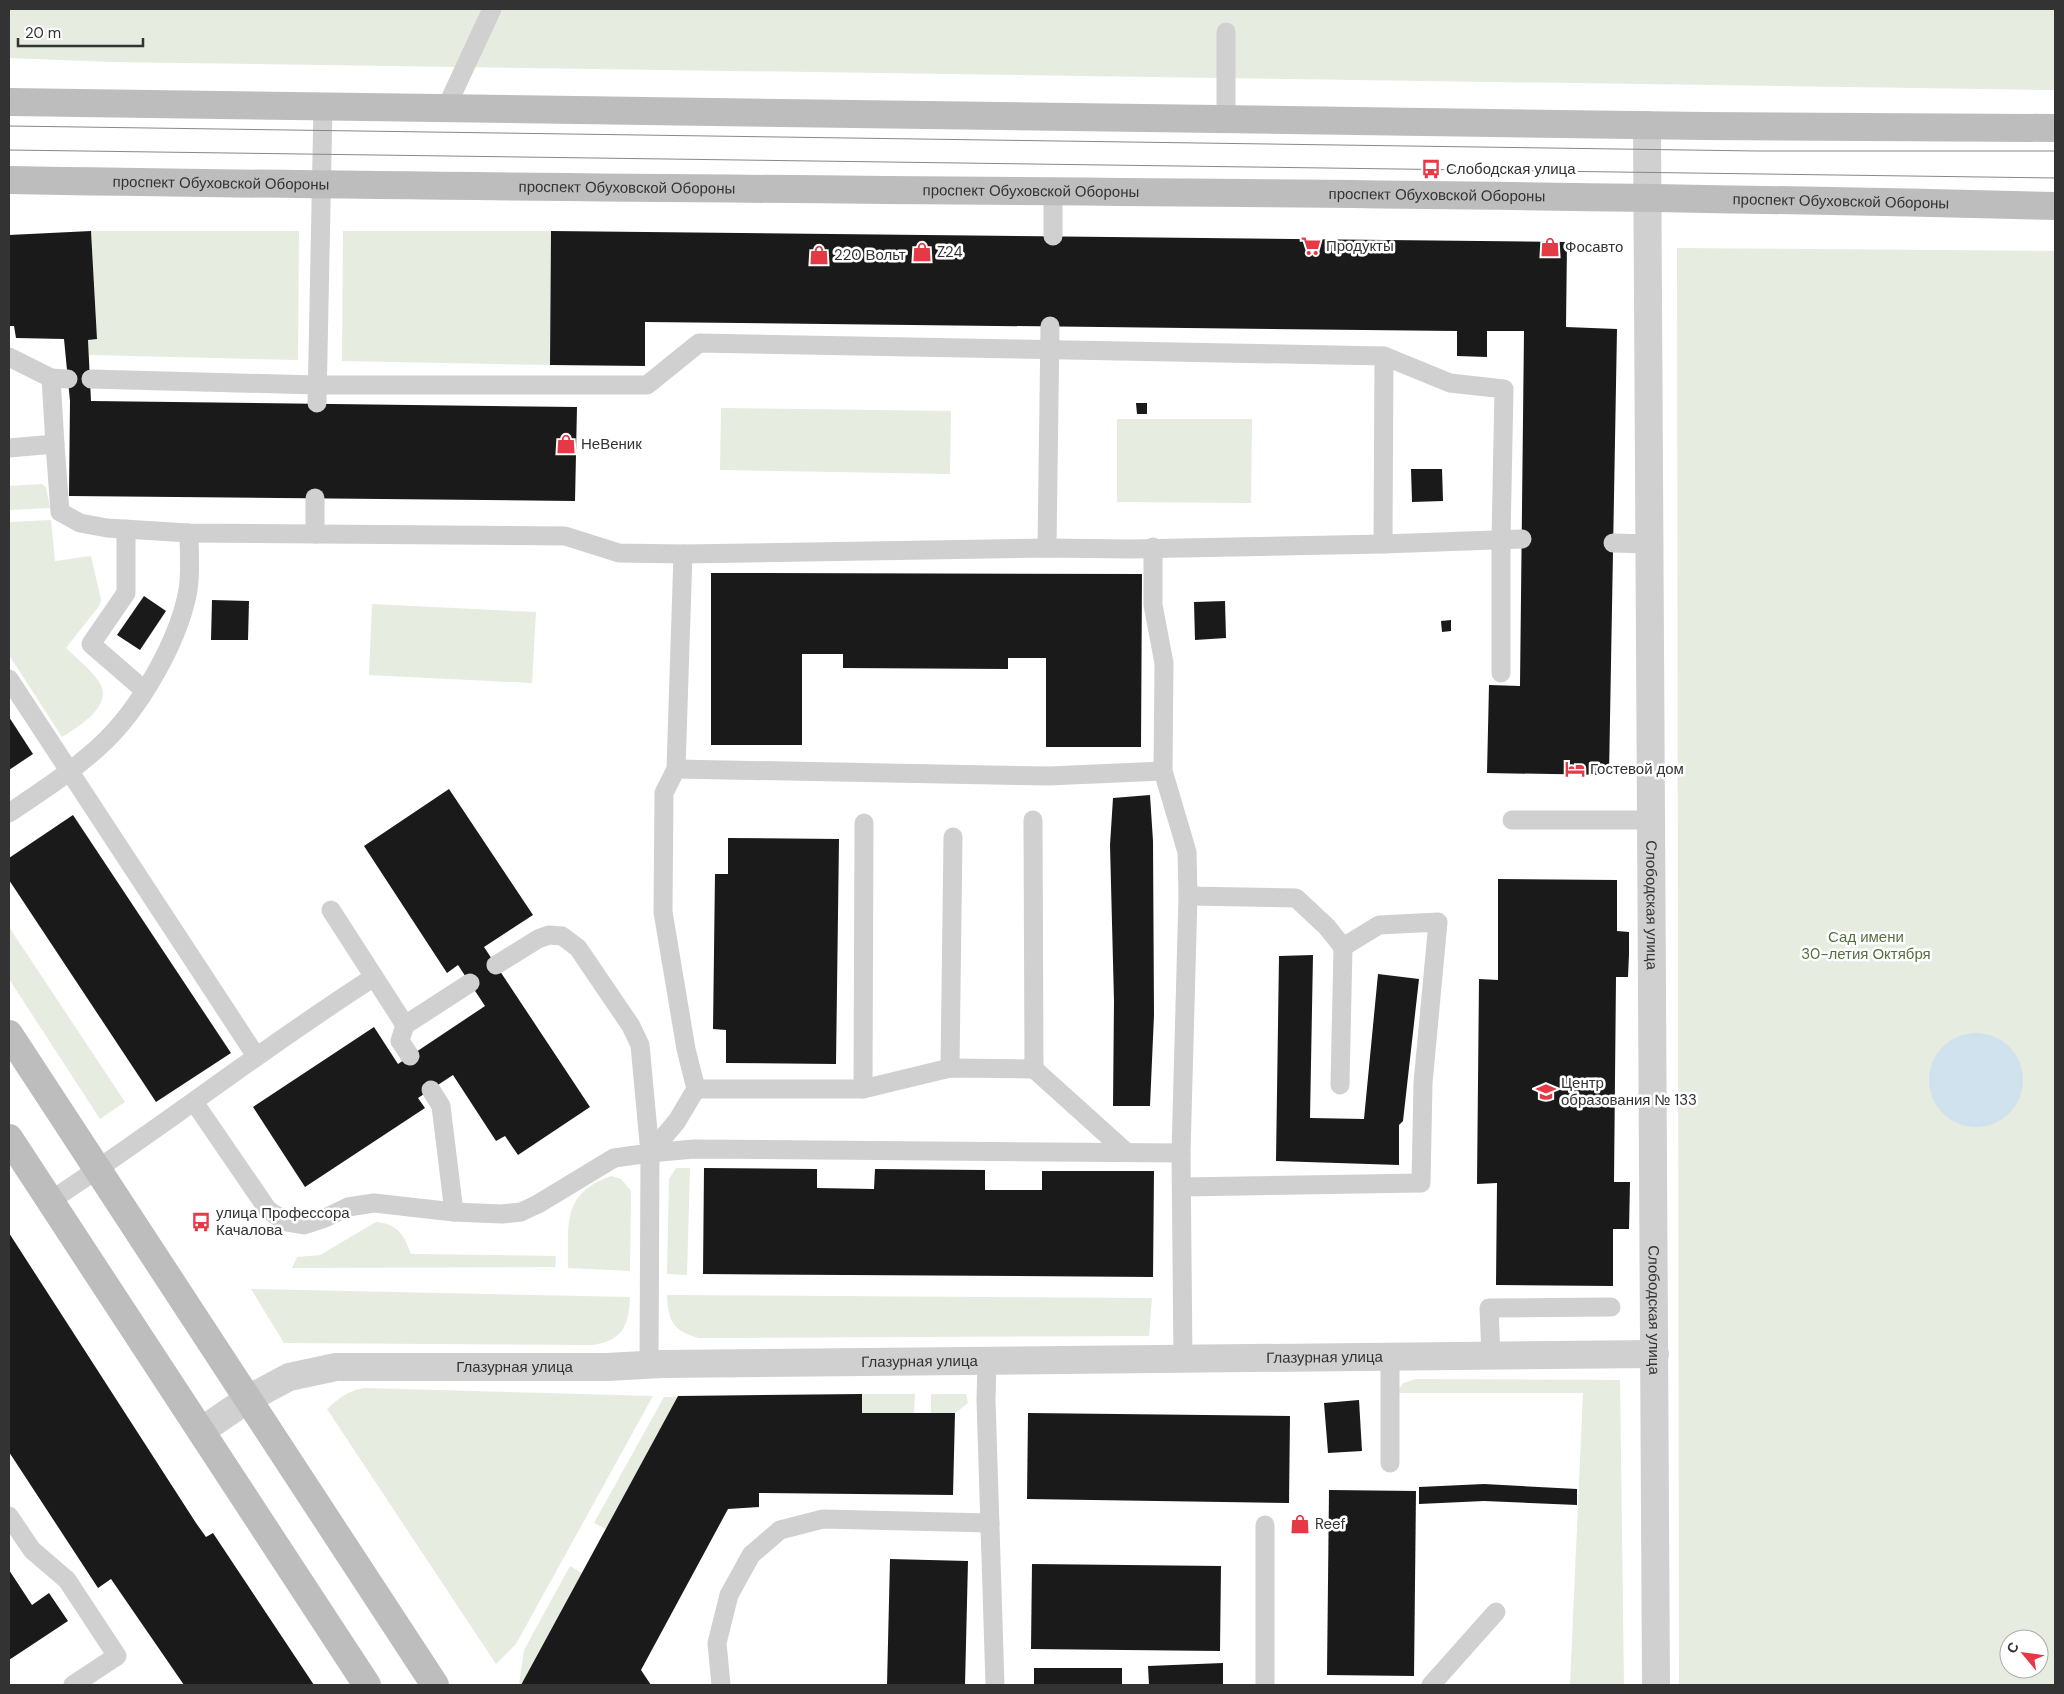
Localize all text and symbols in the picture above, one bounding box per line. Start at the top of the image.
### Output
scale bar [18,15,142,47]
text: 20 m [25,23,61,43]
bus stop icon: Слободская улица [1420,158,1442,180]
place label: Слободская улица [1446,159,1576,179]
street label: проспект Обуховской Обороны [112,172,329,195]
street label: проспект Обуховской Обороны [519,177,735,199]
street label: проспект Обуховской Обороны [923,180,1139,202]
street label: проспект Обуховской Обороны [1328,184,1545,206]
street label: проспект Обуховской Обороны [1732,189,1949,214]
supermarket icon: Продукты [1300,235,1322,257]
place label: Продукты [1326,236,1394,256]
shop icon: Фосавто [1539,236,1561,258]
place label: Фосавто [1565,237,1623,257]
shop icon: Z24 [911,241,933,263]
place label: Z24 [937,242,963,262]
shop icon: 220 Вольт [808,244,830,266]
place label: 220 Вольт [834,245,906,265]
shop icon: НеВеник [555,433,577,455]
place label: НеВеник [581,434,642,454]
hotel icon: Гостевой дом [1564,758,1586,780]
place label: Гостевой дом [1590,759,1684,779]
street label: Слободская улица [1641,840,1662,971]
park label: Сад имени 30-летия Октября [1801,927,1931,964]
place label: Центр образования № 133 [1561,1073,1697,1110]
school or university icon: Центр образования № 133 [1535,1081,1557,1103]
place label: улица Профессора Качалова [216,1203,350,1240]
bus stop icon: улица Профессора Качалова [190,1211,212,1233]
street label: Слободская улица [1643,1245,1664,1376]
street label: Глазурная улица [1266,1347,1384,1368]
street label: Глазурная улица [861,1351,979,1372]
street label: Глазурная улица [456,1357,574,1377]
shop icon: Reef [1289,1513,1311,1535]
place label: Reef [1315,1514,1346,1534]
north arrow [1999,1629,2049,1679]
text: С [2002,1639,2023,1656]

